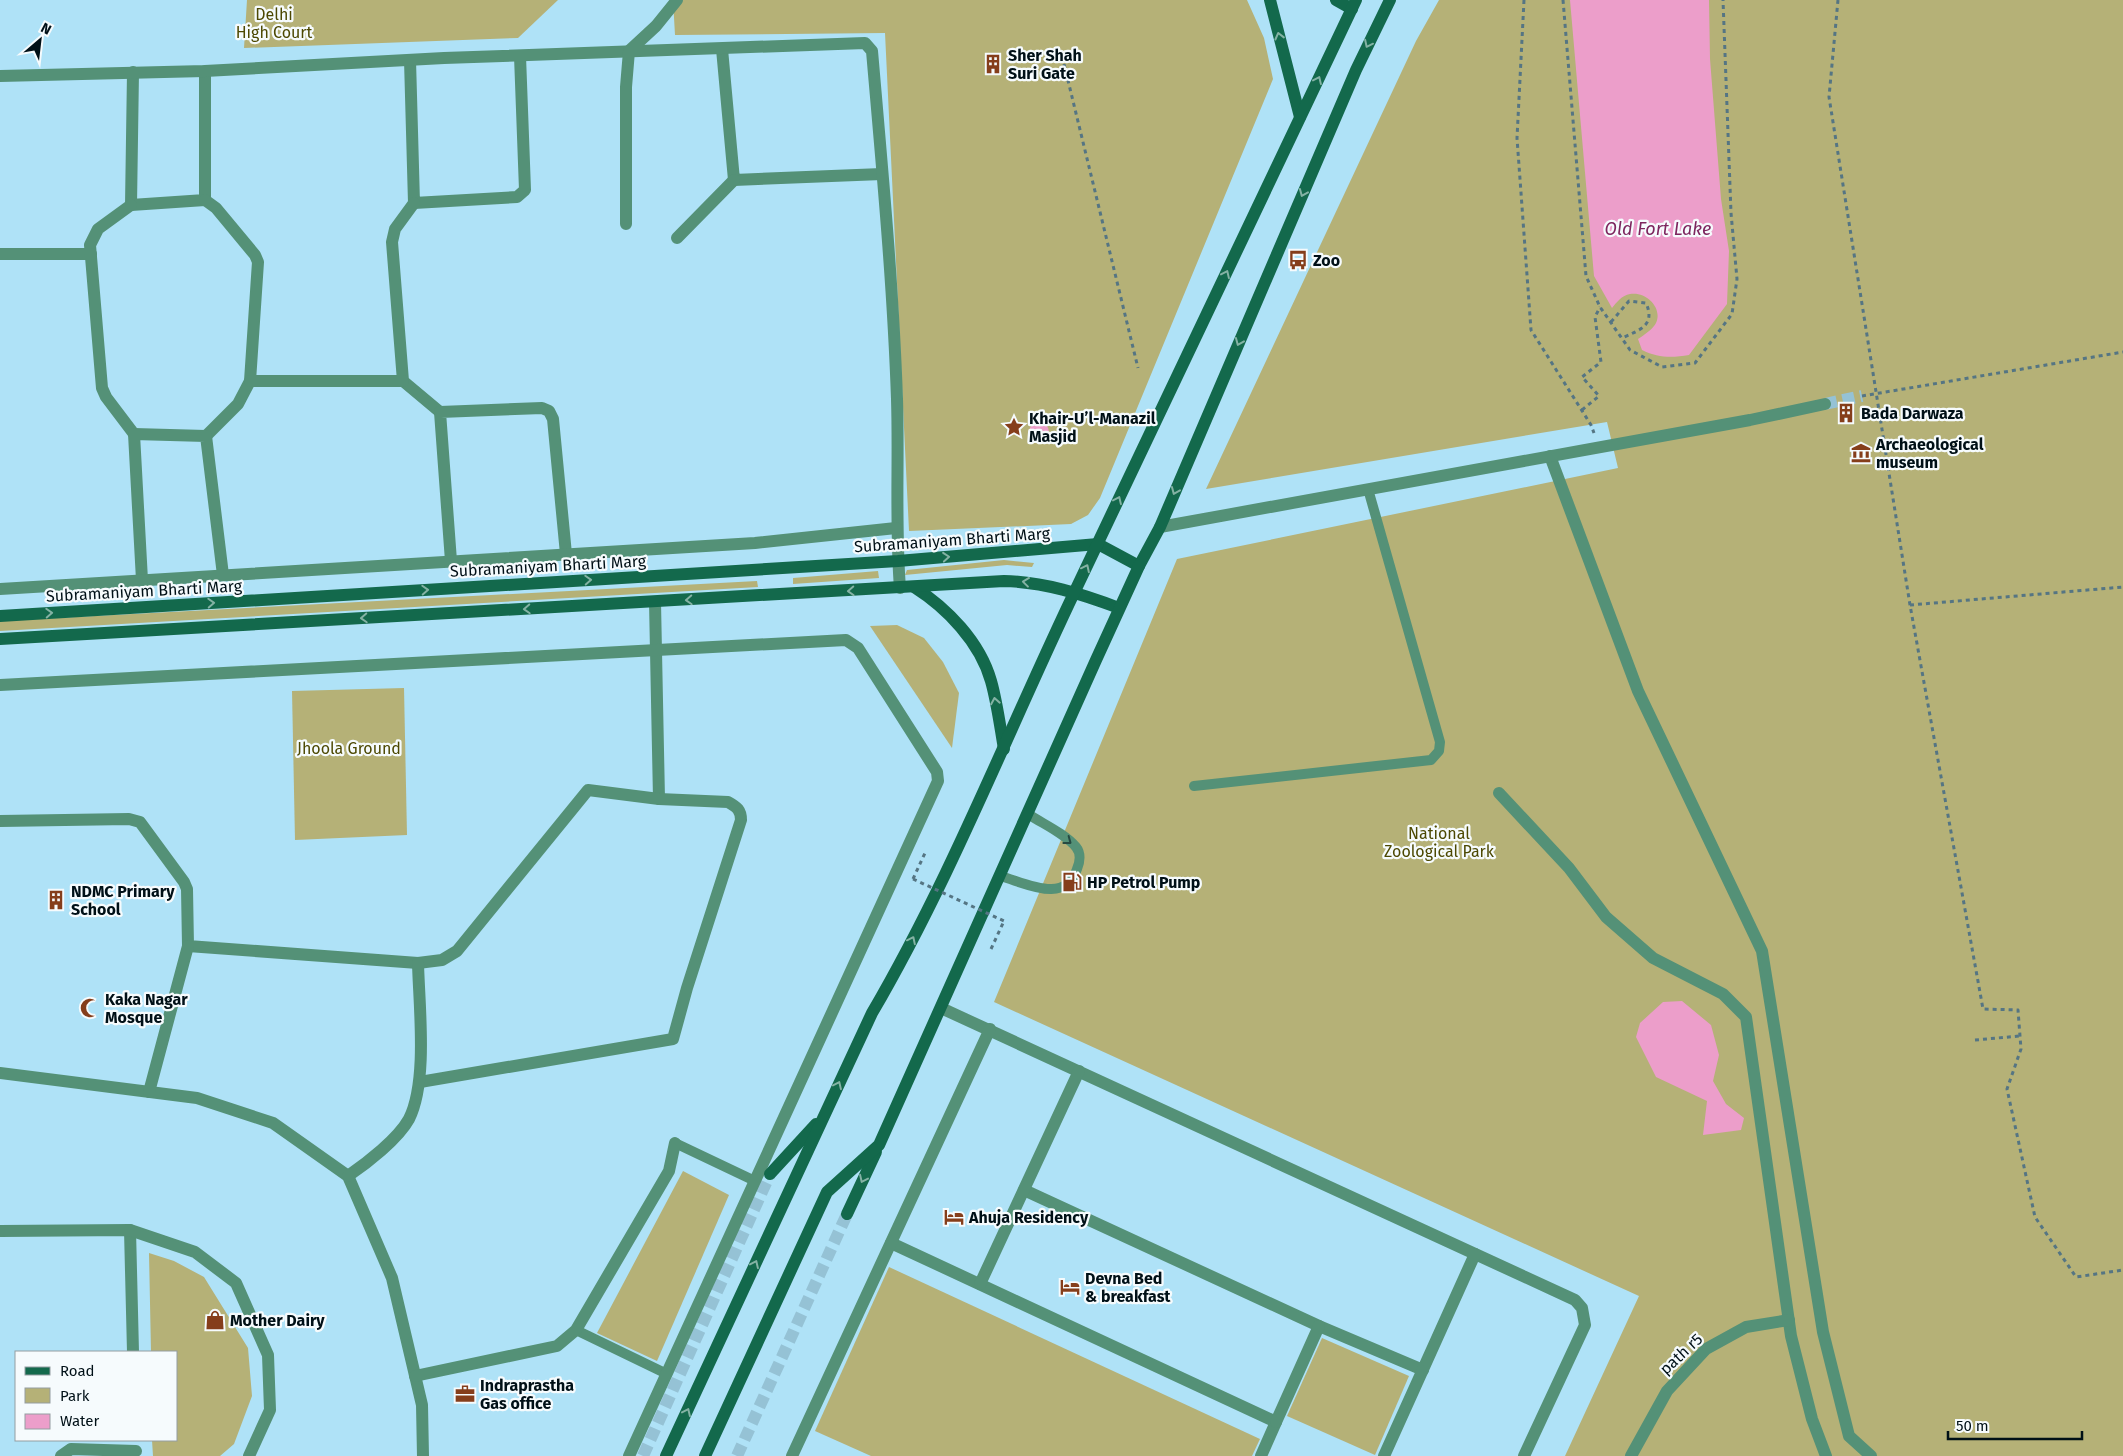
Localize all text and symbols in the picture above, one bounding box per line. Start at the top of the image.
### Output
park label: Delhi High Court [236,5,313,42]
north arrow [15,15,65,65]
text: N [38,19,54,39]
one-way arrow [1274,31,1285,40]
one-way arrow [1364,39,1375,48]
place label: Sher Shah Suri Gate [1008,46,1082,83]
building icon: Sher Shah Suri Gate [982,53,1004,75]
one-way arrow [1312,76,1322,85]
one-way arrow [1299,188,1310,197]
water label: Old Fort Lake [1605,218,1711,240]
bus stop icon: Zoo [1287,249,1309,271]
place label: Zoo [1313,251,1340,270]
one-way arrow [1219,270,1230,279]
one-way arrow [1235,337,1246,346]
building icon: Bada Darwaza [1835,402,1857,424]
place label: Bada Darwaza [1861,404,1964,423]
place label: Khair-U’l-Manazil Masjid [1029,409,1156,446]
place icon: Khair-U’l-Manazil Masjid [1003,416,1025,438]
place label: Archaeological museum [1875,435,1984,472]
museum icon: Archaeological museum [1850,442,1872,464]
one-way arrow [1171,486,1181,495]
one-way arrow [1112,496,1123,505]
street label: Subramaniyam Bharti Marg [853,524,1051,556]
street label: Subramaniyam Bharti Marg [449,551,647,581]
one-way arrow [942,551,950,562]
one-way arrow [1080,564,1090,573]
one-way arrow [584,574,592,585]
street label: Subramaniyam Bharti Marg [45,576,243,606]
one-way arrow [1022,577,1030,588]
one-way arrow [422,584,430,595]
one-way arrow [847,586,855,597]
one-way arrow [685,595,693,606]
one-way arrow [207,597,215,608]
one-way arrow [522,604,530,615]
one-way arrow [45,607,53,618]
one-way arrow [360,613,368,624]
one-way arrow [990,697,1000,705]
park label: Jhoola Ground [297,739,401,758]
park label: National Zoological Park [1384,824,1495,861]
one-way arrow [1062,835,1071,843]
fuel station icon: HP Petrol Pump [1061,871,1083,893]
place label: HP Petrol Pump [1087,873,1200,892]
place label: NDMC Primary School [71,882,175,919]
building icon: NDMC Primary School [45,889,67,911]
one-way arrow [905,936,916,945]
place label: Kaka Nagar Mosque [105,990,188,1027]
mosque icon: Kaka Nagar Mosque [79,997,101,1019]
one-way arrow [832,1081,843,1090]
one-way arrow [858,1174,869,1183]
hotel icon: Ahuja Residency [943,1206,965,1228]
place label: Ahuja Residency [968,1208,1089,1227]
one-way arrow [749,1260,760,1269]
place label: Devna Bed & breakfast [1085,1269,1171,1306]
hotel icon: Devna Bed & breakfast [1059,1276,1081,1298]
shop icon: Mother Dairy [204,1309,226,1331]
place label: Mother Dairy [230,1311,325,1330]
street label: path r5 [1656,1329,1706,1379]
legend [15,1351,178,1441]
text: Road [60,1362,95,1380]
place label: Indraprastha Gas office [480,1376,574,1413]
office icon: Indraprastha Gas office [454,1383,476,1405]
text: Park [60,1387,90,1405]
one-way arrow [680,1408,691,1417]
scale bar [1948,1408,2082,1440]
text: Water [60,1412,99,1430]
text: 50 m [1956,1417,1989,1435]

